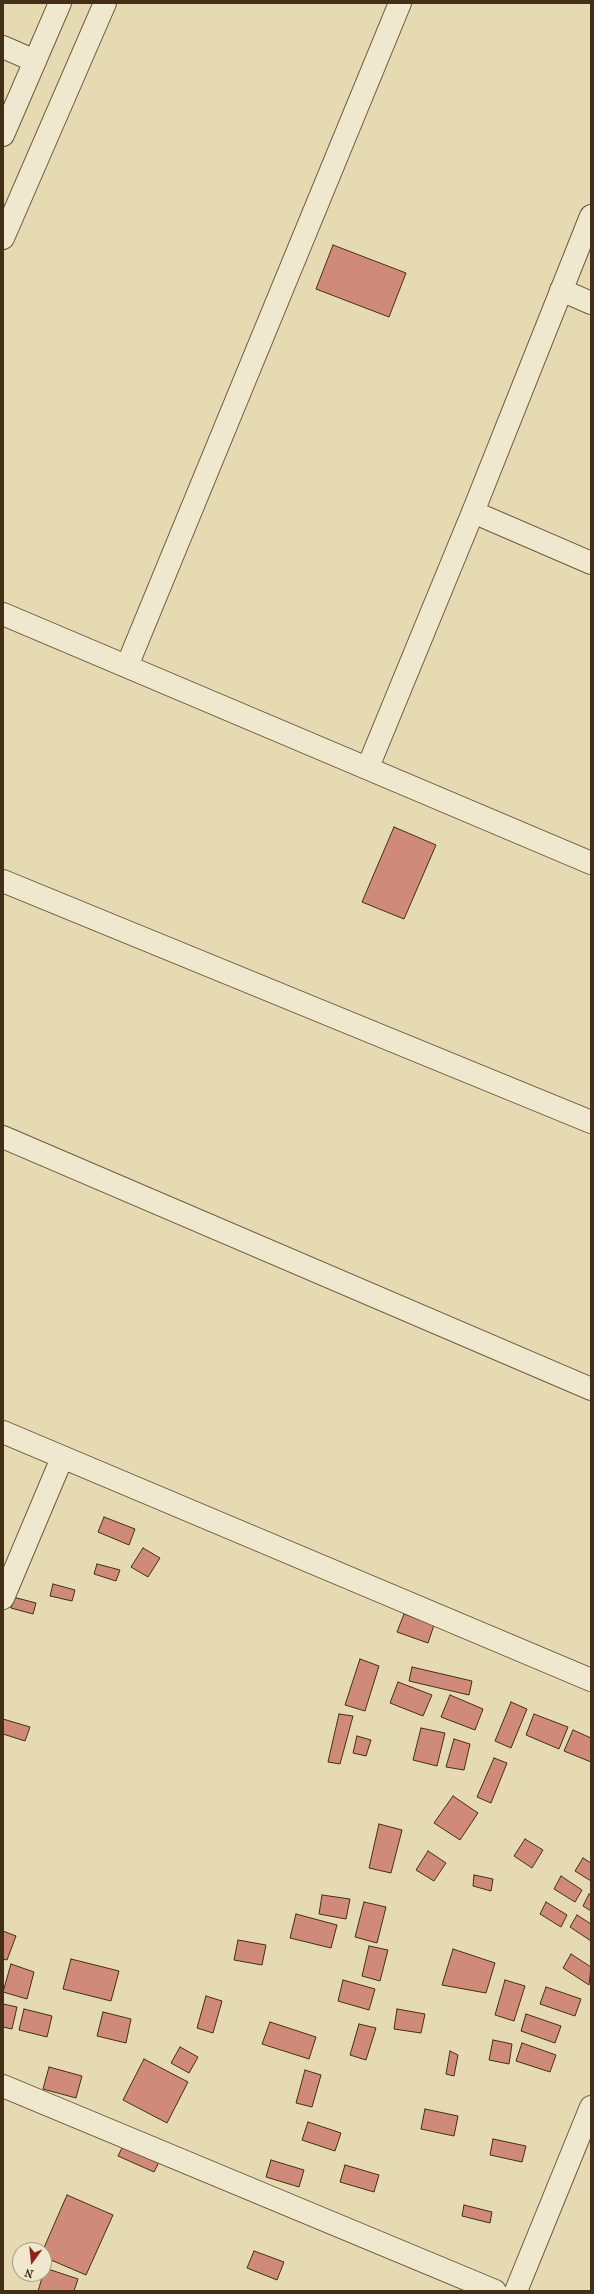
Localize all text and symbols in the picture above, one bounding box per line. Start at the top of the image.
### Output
north arrow [12,2242,52,2282]
text: N [23,2266,35,2280]

